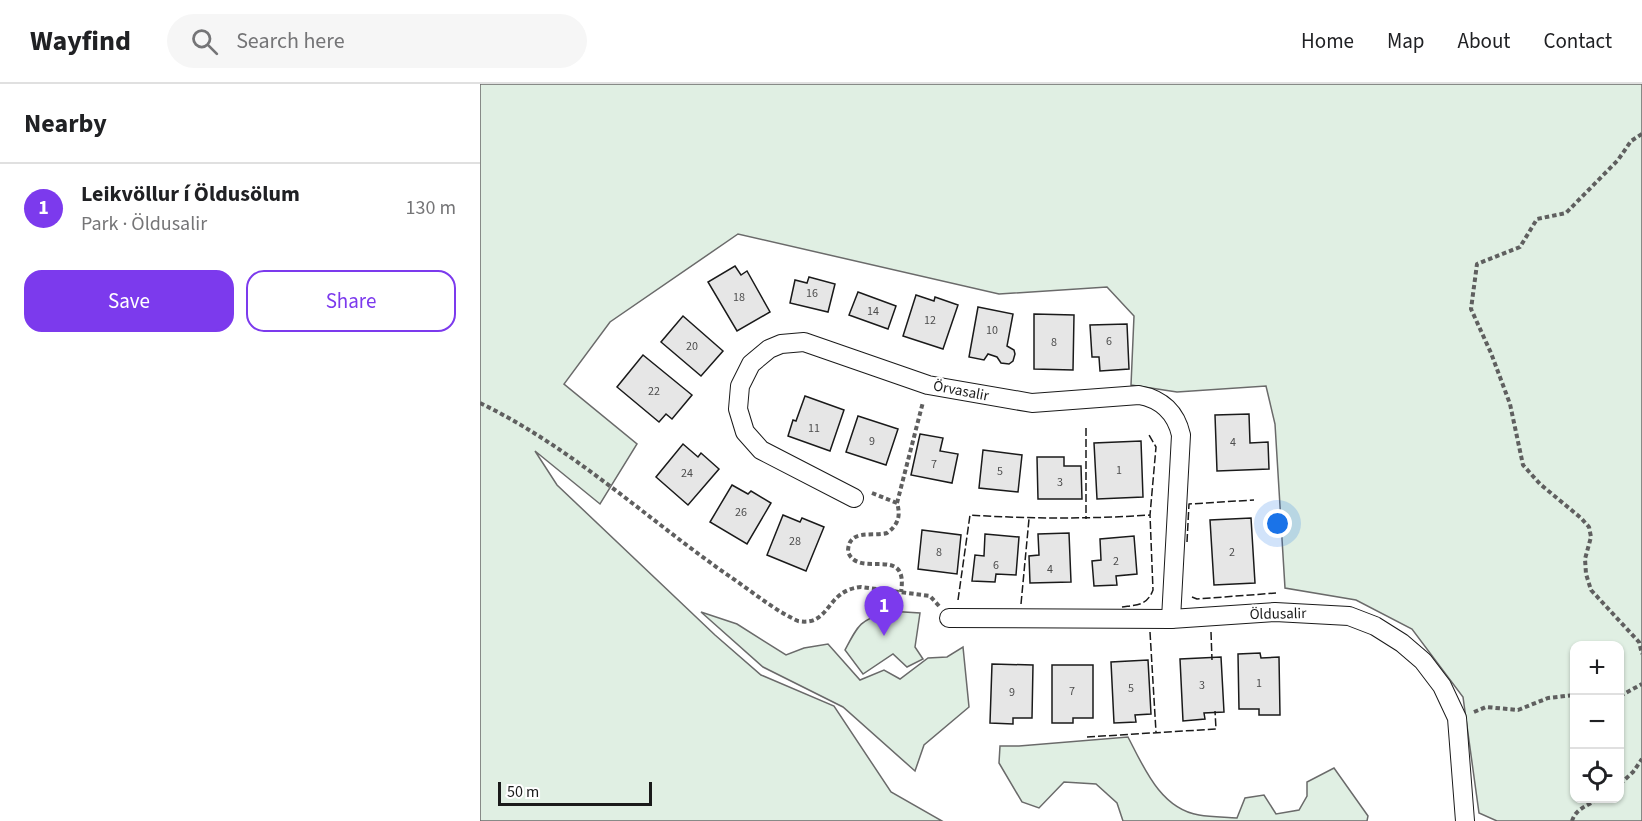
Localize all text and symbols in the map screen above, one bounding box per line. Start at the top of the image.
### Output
search box [167,14,587,68]
text: Wayfind [30,21,131,61]
icon: search [188,25,221,58]
text: Search here [236,25,345,57]
text: Home [1301,26,1354,56]
text: Map [1387,26,1425,56]
text: About [1458,26,1510,56]
text: Contact [1543,26,1612,56]
text: Nearby [24,105,107,142]
text: Leikvöllur í Öldusölum [81,178,300,210]
text: 1 [38,194,49,222]
text: 130 m [406,194,456,222]
text: Park · Öldusalir [81,210,207,238]
button: Save [24,270,234,332]
button: Share [246,270,456,332]
house number: 16 [806,285,818,302]
house number: 18 [733,289,745,306]
house number: 14 [867,303,879,320]
house number: 12 [924,312,936,329]
house number: 10 [986,322,998,339]
house number: 6 [1106,333,1112,350]
house number: 8 [1051,334,1057,351]
house number: 20 [686,338,698,355]
street label: Örvasalir [931,375,991,407]
house number: 22 [648,383,660,400]
house number: 11 [808,420,820,437]
house number: 9 [869,433,875,450]
house number: 4 [1230,434,1236,451]
house number: 7 [931,456,937,473]
house number: 1 [1116,462,1122,479]
house number: 5 [997,463,1003,480]
house number: 24 [681,465,693,482]
house number: 3 [1057,474,1063,491]
house number: 26 [735,504,747,521]
your location [1263,509,1292,538]
house number: 28 [789,533,801,550]
house number: 8 [936,544,942,561]
house number: 2 [1229,544,1235,561]
house number: 2 [1113,553,1119,570]
house number: 6 [993,557,999,574]
house number: 4 [1047,561,1053,578]
pin: 1 [864,586,904,636]
street label: Öldusalir [1249,603,1307,625]
map controls [1570,641,1624,803]
button: + [1570,641,1624,695]
house number: 1 [1256,675,1262,692]
house number: 3 [1199,677,1205,694]
house number: 5 [1128,680,1134,697]
house number: 7 [1069,683,1075,700]
house number: 9 [1009,684,1015,701]
button: − [1570,695,1624,749]
button: locate [1570,749,1624,803]
scale bar [498,779,652,806]
text: 50 m [507,781,539,803]

